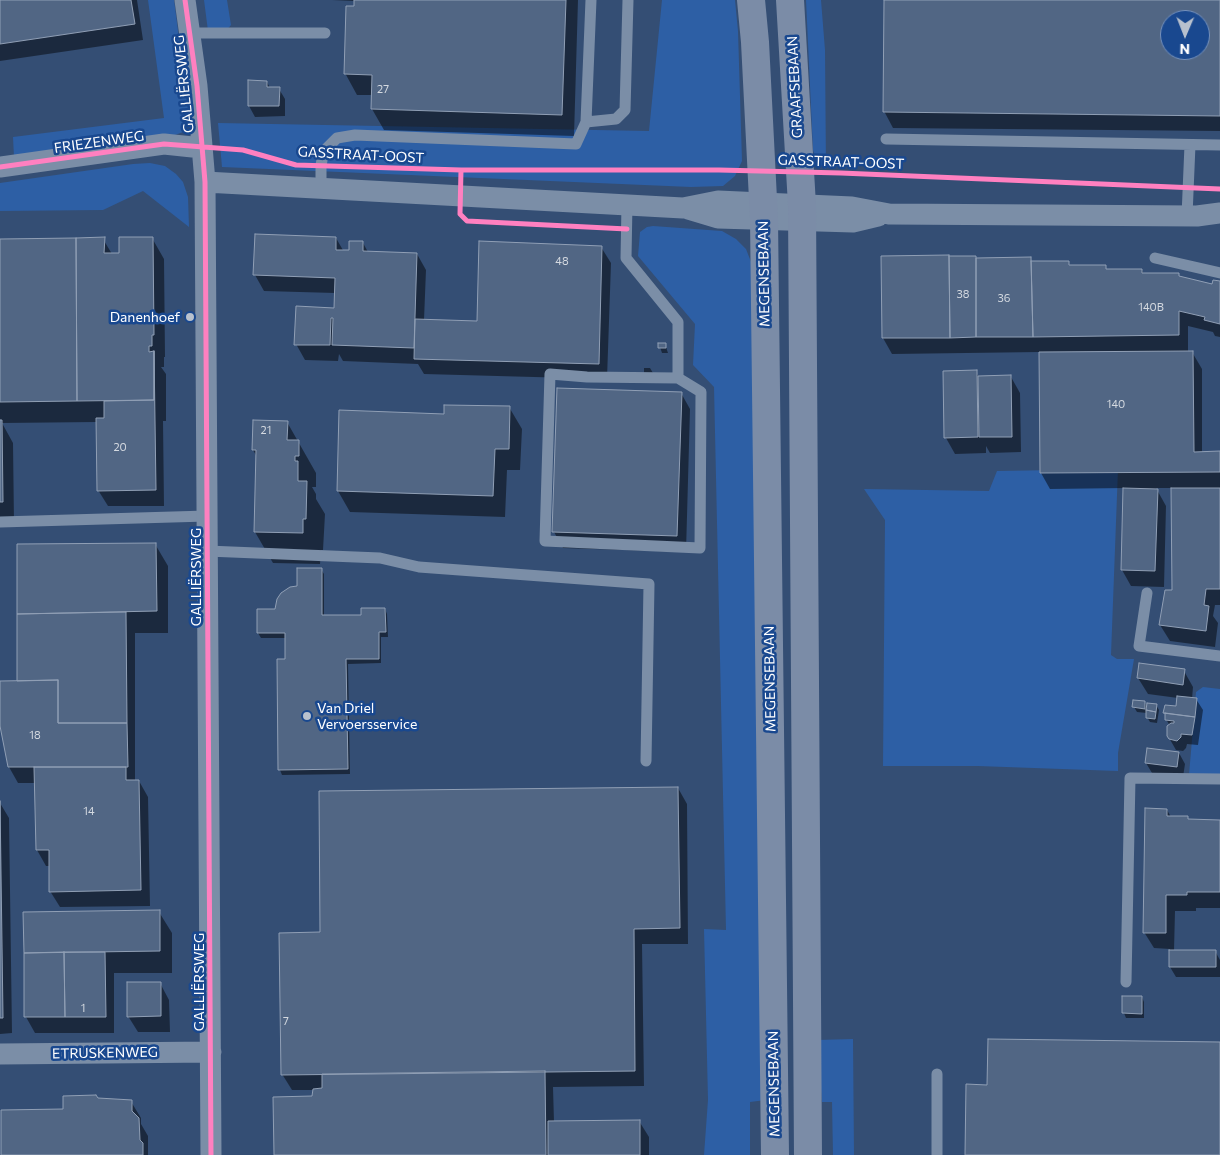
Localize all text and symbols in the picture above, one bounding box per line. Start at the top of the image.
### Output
north arrow [1160,10,1210,60]
street label: GALLIËRSWEG [171,34,197,134]
street label: GRAAFSEBAAN [784,35,806,139]
text: N [1179,41,1190,58]
house number: 27 [377,82,389,96]
street label: FRIEZENWEG [53,127,145,157]
street label: GASSTRAAT-OOST [297,143,425,167]
street label: GASSTRAAT-OOST [777,151,905,173]
street label: MEGENSEBAAN [755,221,773,327]
house number: 48 [555,254,569,268]
house number: 38 [957,287,969,301]
house number: 36 [998,291,1010,305]
house number: 140B [1138,300,1164,314]
place label: Danenhoef [110,309,180,325]
marker: Danenhoef [184,311,196,323]
house number: 140 [1107,397,1125,411]
house number: 21 [261,423,271,437]
house number: 20 [113,440,127,454]
street label: GALLIËRSWEG [188,528,204,626]
street label: MEGENSEBAAN [761,626,779,732]
place label: Van Driel Vervoersservice [317,700,417,732]
marker: Van Driel Vervoersservice [301,710,313,722]
house number: 18 [29,728,41,742]
house number: 14 [83,804,95,818]
street label: GALLIËRSWEG [191,933,207,1031]
house number: 1 [81,1001,85,1015]
house number: 7 [283,1014,289,1028]
street label: MEGENSEBAAN [765,1031,783,1137]
street label: ETRUSKENWEG [52,1044,158,1062]

